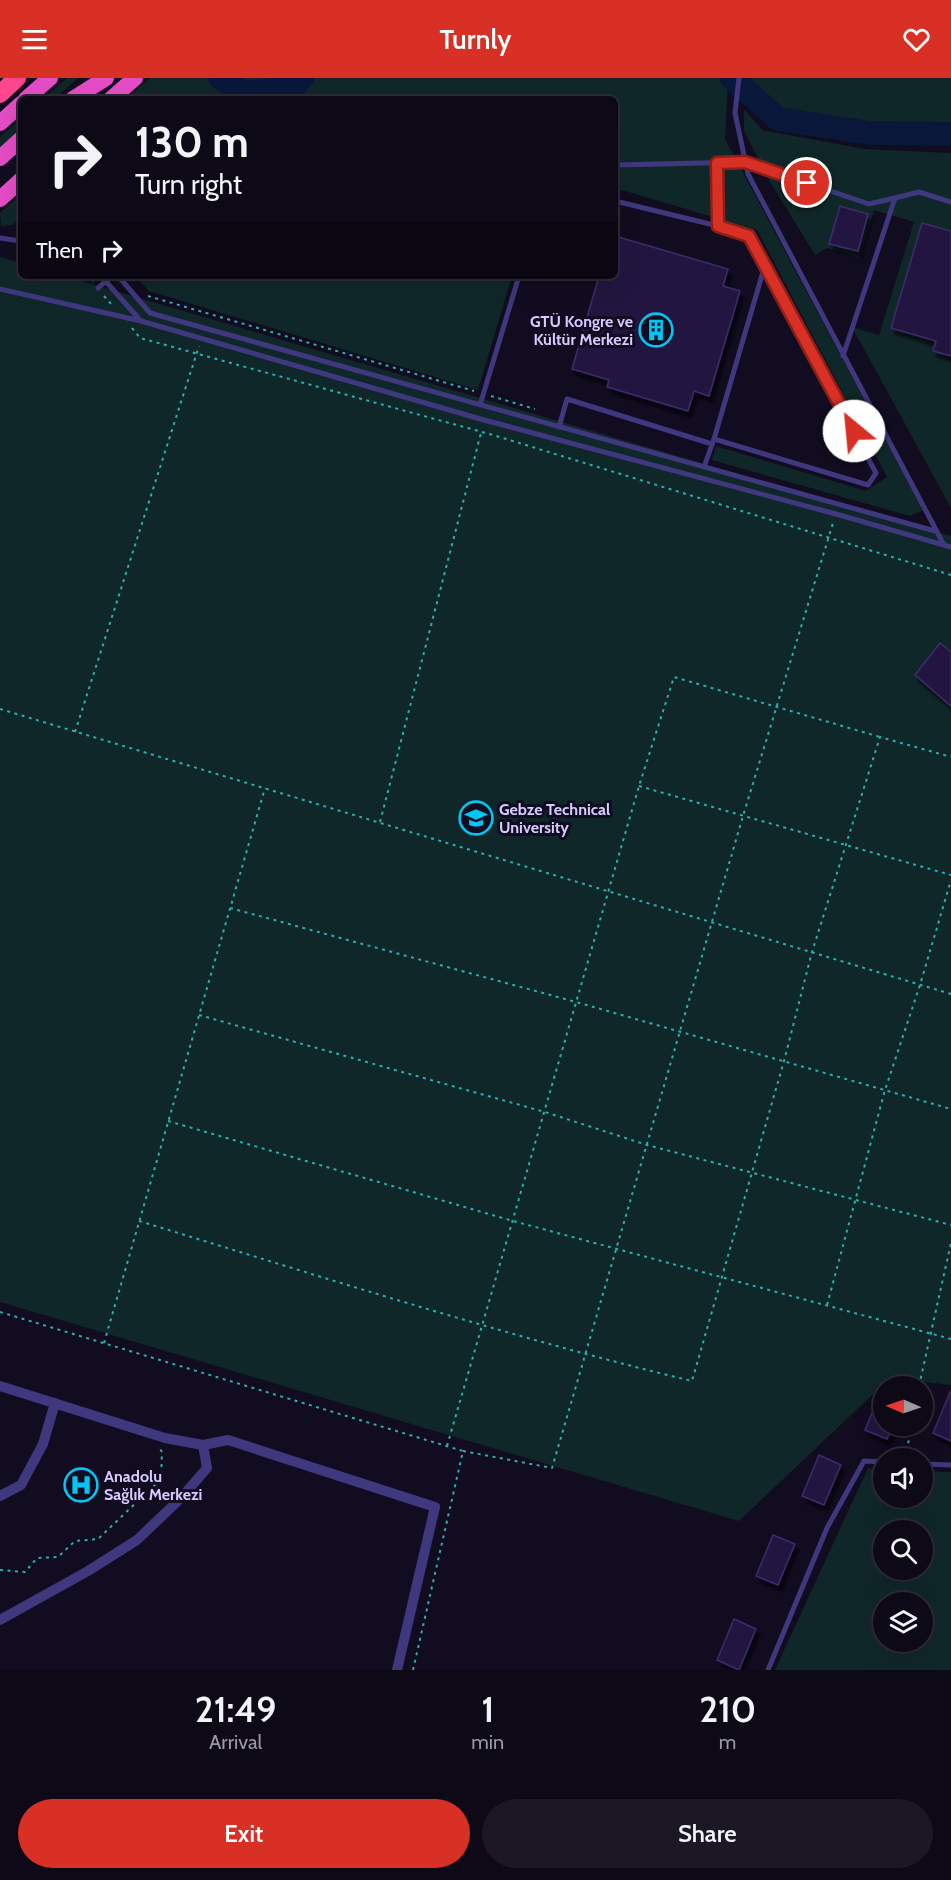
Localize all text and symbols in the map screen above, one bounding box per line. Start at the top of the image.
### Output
icon: menu [18,23,51,56]
text: Turnly [440,23,511,56]
icon: heart [900,23,933,56]
text: 130 m [135,116,249,168]
icon: right [36,120,114,198]
pin [781,157,832,208]
icon: arrive [790,166,823,199]
text: Turn right [135,168,242,201]
icon: right [95,234,128,267]
text: Then [36,237,83,264]
place label: GTÜ Kongre ve Kültür Merkezi [530,312,633,349]
building icon: GTÜ Kongre ve Kültür Merkezi [638,312,674,348]
position arrow [822,399,886,463]
school or university icon: Gebze Technical University [458,800,494,836]
place label: Gebze Technical University [499,800,610,837]
north arrow [873,1376,933,1436]
map controls [873,1376,933,1652]
button: sound [873,1448,933,1508]
hospital icon: Anadolu Sağlık Merkezi [63,1467,99,1503]
place label: Anadolu Sağlık Merkezi [104,1467,202,1504]
button: search [873,1520,933,1580]
button: layers [873,1592,933,1652]
text: 21:49 [195,1687,276,1731]
text: 1 [481,1687,494,1731]
text: 210 [699,1687,756,1731]
text: Arrival [209,1730,262,1754]
text: min [471,1730,504,1754]
text: m [719,1730,736,1754]
button: Exit [18,1799,470,1868]
button: Share [482,1799,933,1868]

